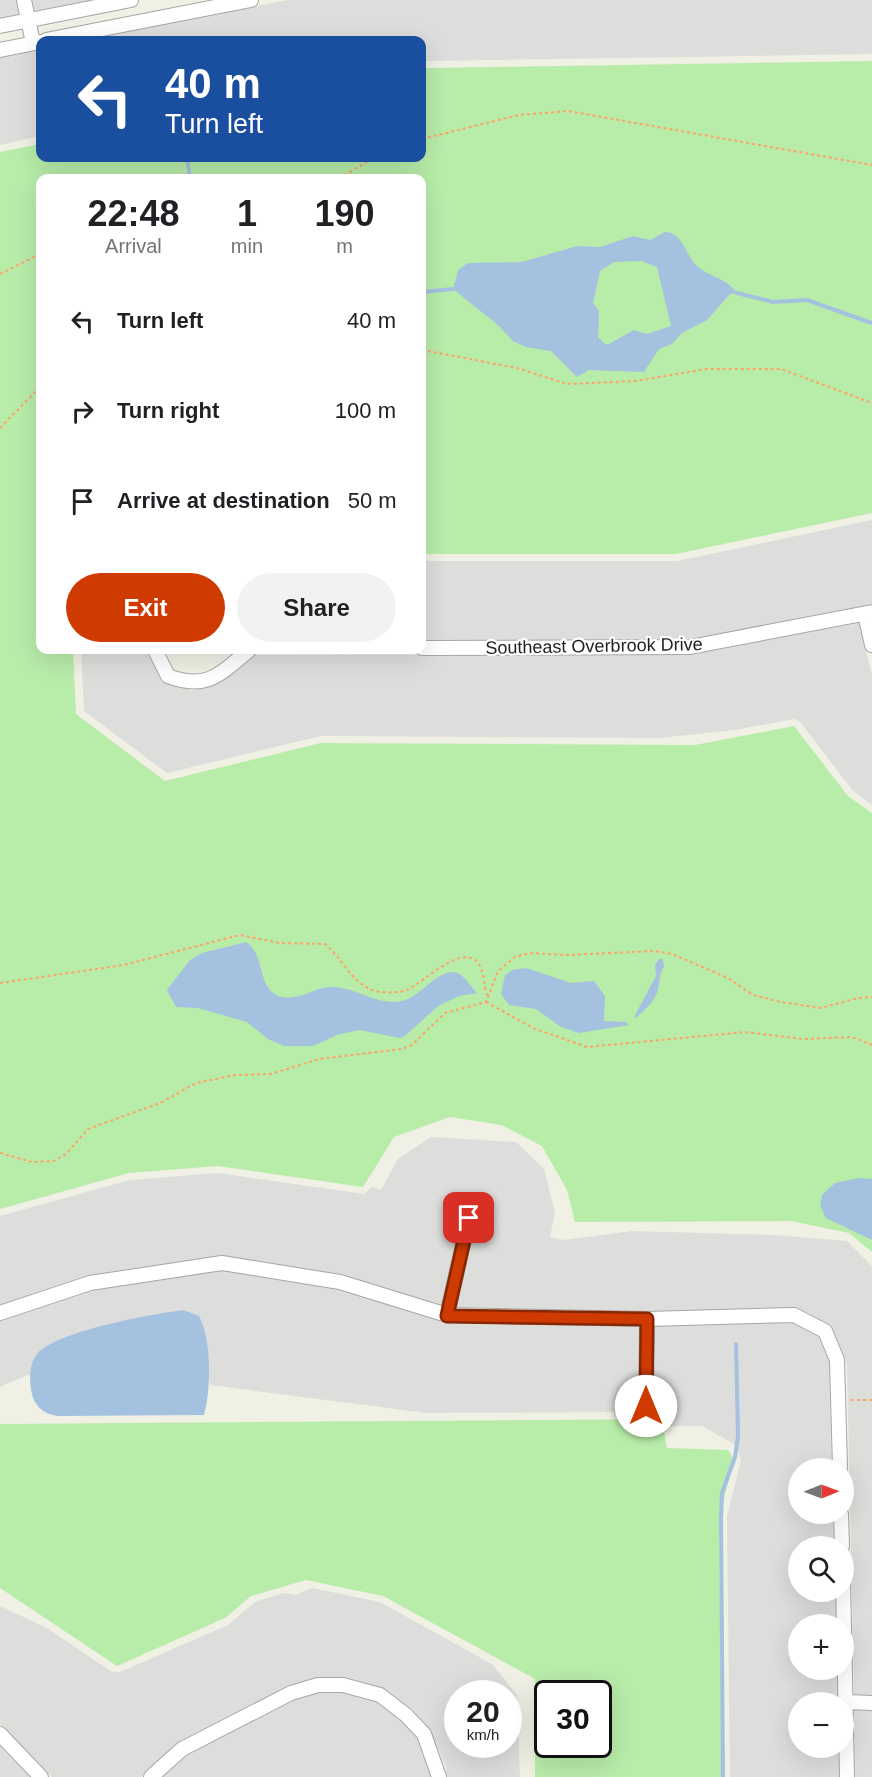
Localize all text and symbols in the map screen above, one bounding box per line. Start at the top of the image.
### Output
icon: left [66,60,144,138]
text: 40 m [165,60,261,107]
text: Turn left [165,109,263,139]
text: 22:48 [87,193,179,234]
text: 1 [237,193,257,234]
text: 190 [314,193,375,234]
text: Arrival [105,235,162,257]
text: min [231,235,263,257]
text: m [336,235,353,257]
icon: left [66,305,99,338]
text: Turn left [117,308,203,333]
text: 40 m [347,308,396,333]
icon: right [66,395,99,428]
text: Turn right [117,398,219,423]
text: 100 m [335,398,396,423]
icon: arrive [66,485,99,518]
text: Arrive at destination [117,488,330,513]
text: 50 m [348,488,397,513]
button: Exit [66,573,225,642]
button: Share [237,573,396,642]
street label: Southeast Overbrook Drive [485,634,703,658]
pin [443,1192,494,1243]
icon: arrive [452,1201,485,1234]
position arrow [614,1374,678,1438]
north arrow [788,1458,854,1524]
map controls [788,1458,854,1758]
button: search [788,1536,854,1602]
button: + [788,1614,854,1680]
speed limit sign: 30 [534,1680,612,1758]
button: − [788,1692,854,1758]
text: 20 [466,1695,500,1728]
text: km/h [467,1726,499,1743]

